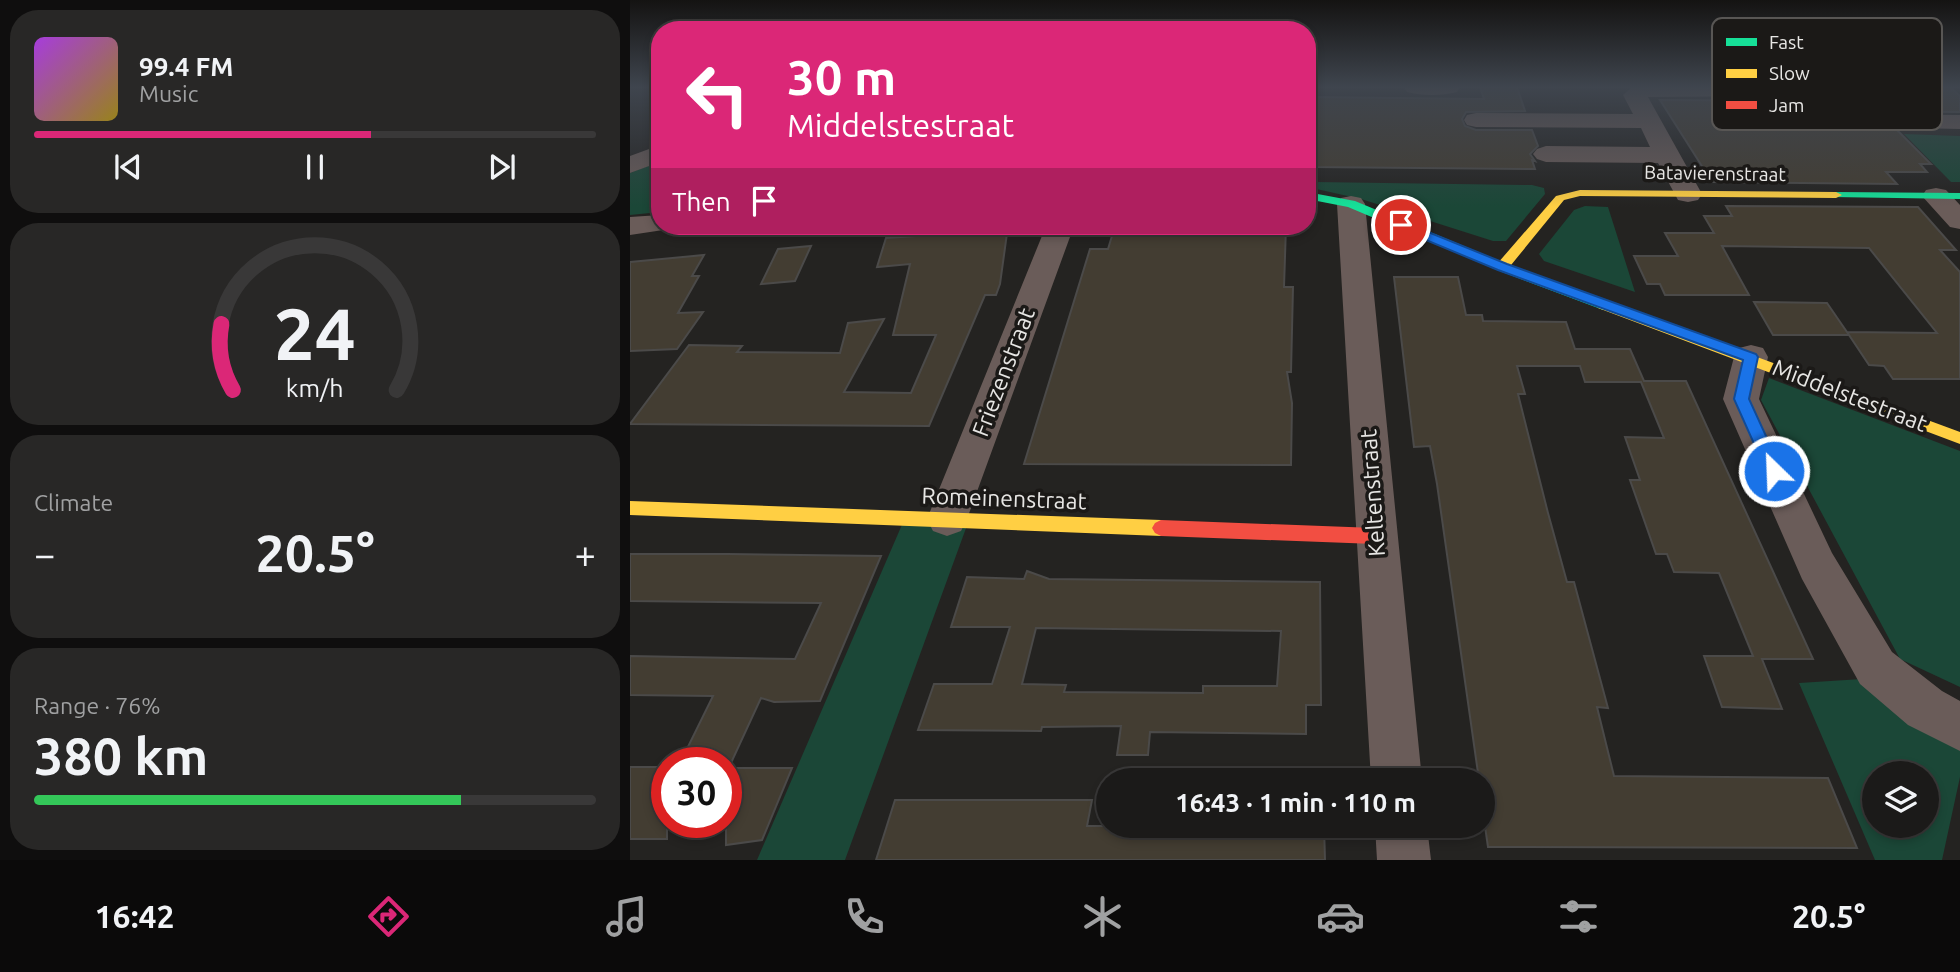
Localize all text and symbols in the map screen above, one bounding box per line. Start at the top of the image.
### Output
legend [1712,18,1942,130]
text: Fast [1769,31,1804,53]
icon: left [672,49,763,140]
text: 30 m [787,49,896,104]
text: 99.4 FM [139,52,233,81]
text: Slow [1769,62,1810,84]
text: Music [139,81,198,106]
text: Jam [1769,94,1805,116]
text: Middelstestraat [787,107,1014,143]
icon: previous [109,148,147,186]
icon: pause [296,148,334,186]
icon: next [483,148,521,186]
street label: Batavierenstraat [1644,161,1787,185]
icon: arrive [745,182,783,220]
text: Then [672,187,731,216]
pin [1371,195,1431,255]
icon: arrive [1382,206,1420,244]
text: 24 [274,292,356,374]
street label: Friezenstraat [967,304,1039,440]
street label: Middelstestraat [1769,354,1931,436]
text: km/h [286,374,344,402]
street label: Keltenstraat [1355,428,1389,558]
position arrow [1737,434,1811,508]
street label: Romeinenstraat [921,483,1087,513]
text: Climate [34,490,113,515]
text: 20.5° [255,524,375,582]
text: − [34,533,55,575]
text: + [575,533,596,575]
text: Range · 76% [34,693,161,718]
text: 380 km [34,727,208,785]
speed limit sign: 30 [651,747,742,838]
map controls [1862,761,1939,838]
button: layers [1862,761,1939,838]
text: 16:43 · 1 min · 110 m [1175,788,1416,817]
icon: directions [364,892,413,941]
icon: music [602,892,651,941]
icon: phone [840,892,889,941]
icon: climate [1078,892,1127,941]
icon: car [1316,892,1365,941]
icon: filters [1554,892,1603,941]
text: 16:42 [95,898,175,934]
text: 20.5° [1792,898,1865,934]

